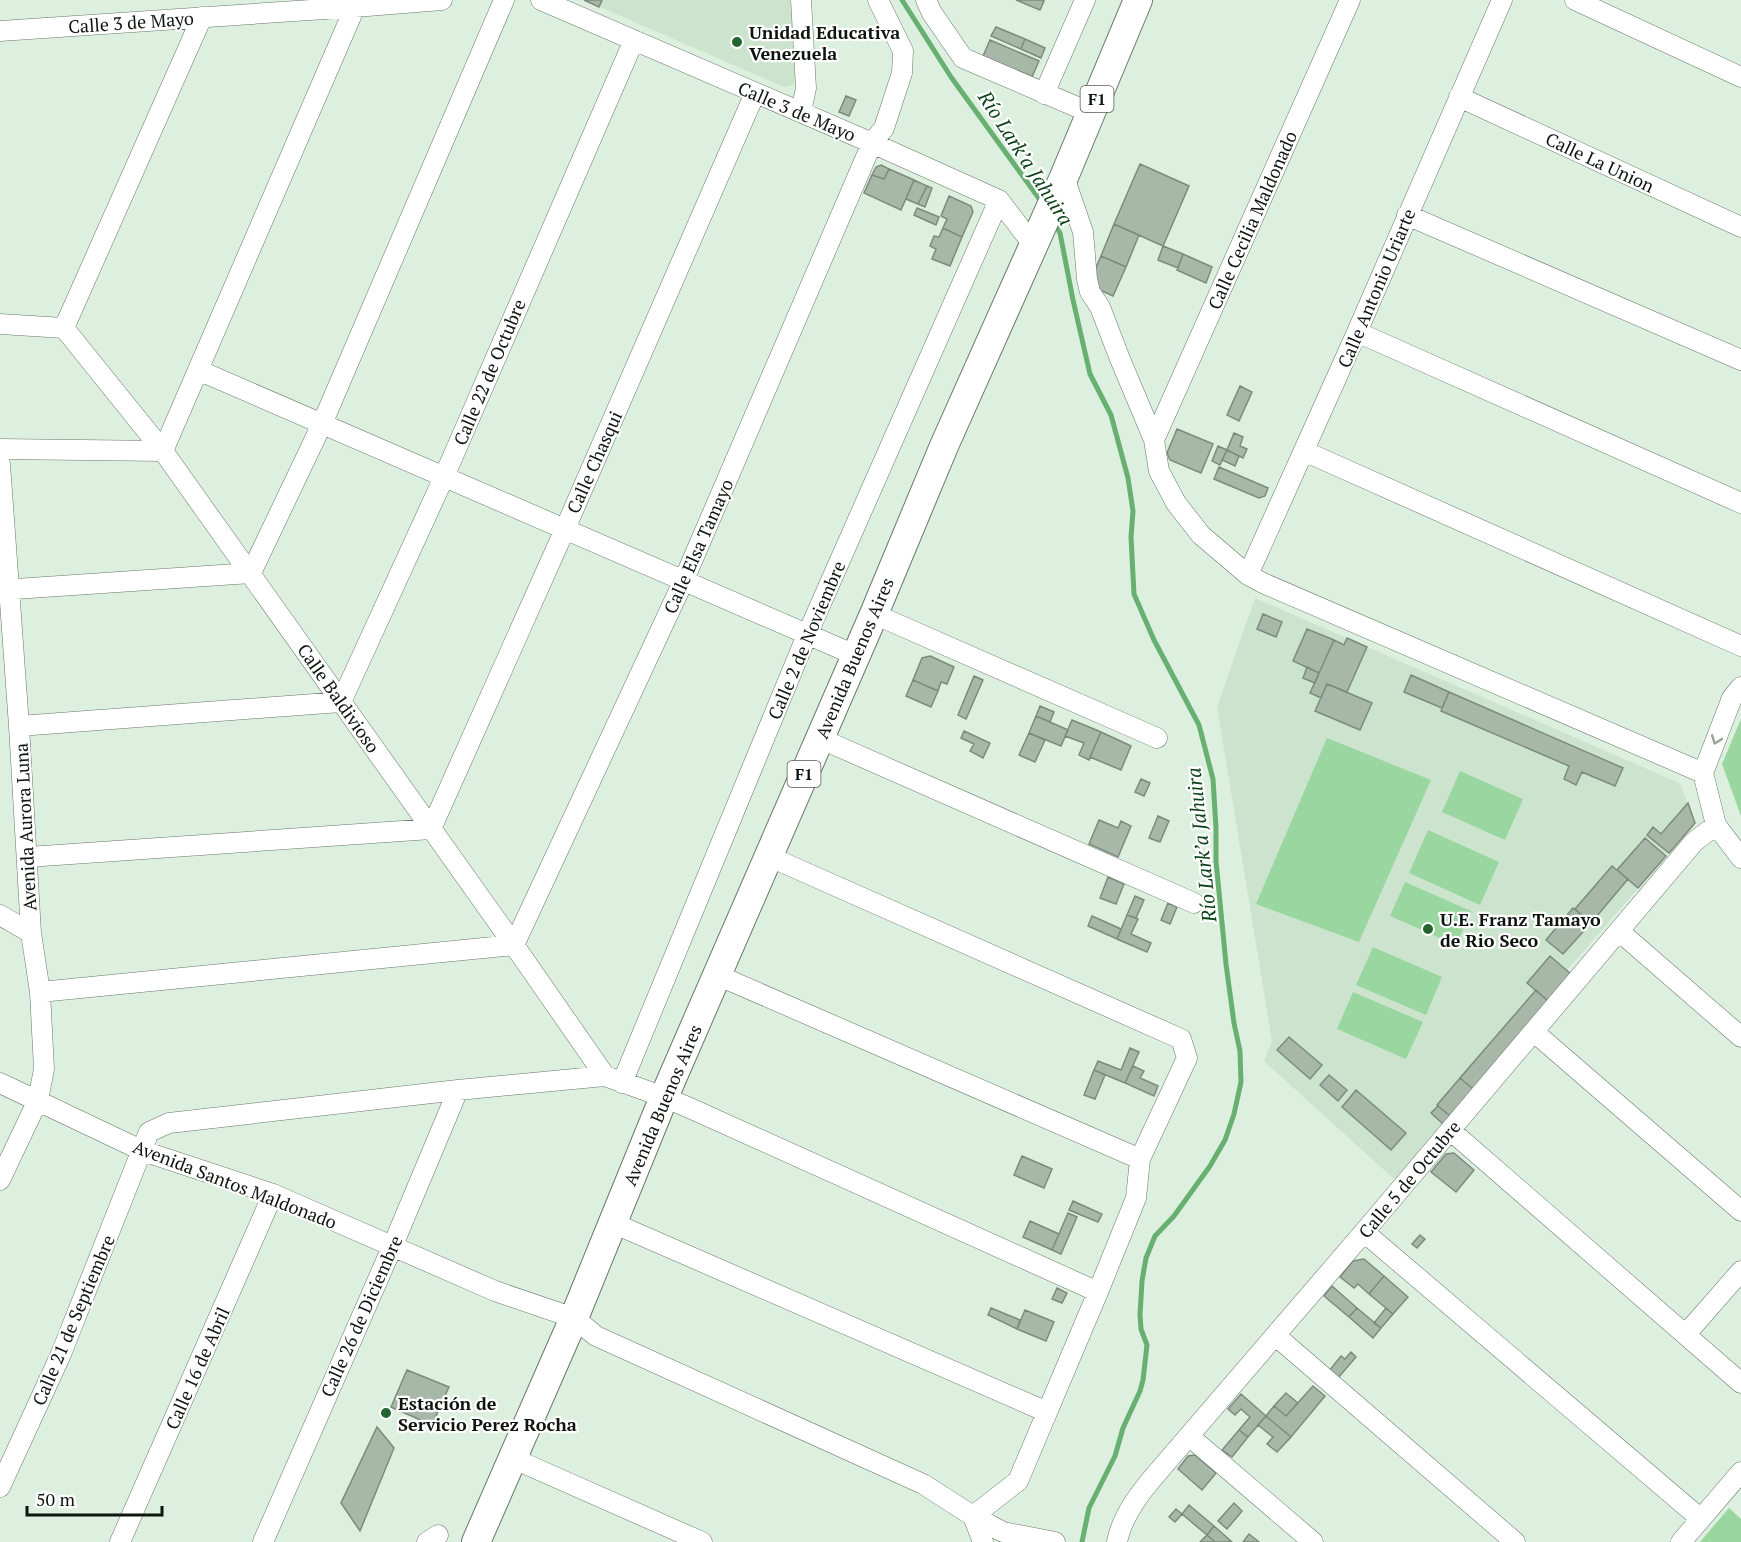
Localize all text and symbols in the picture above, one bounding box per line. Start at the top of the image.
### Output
street label: Calle 3 de Mayo [67,6,195,38]
place label: Unidad Educativa Venezuela [749,20,900,65]
marker: Unidad Educativa Venezuela [730,35,744,49]
street label: Calle 3 de Mayo [734,75,860,147]
water label: Río Lark’a Jahuira [972,85,1080,231]
road number: F1 [1080,86,1114,112]
street label: Calle La Union [1542,126,1658,198]
street label: Calle Cecilia Maldonado [1202,127,1302,313]
street label: Calle Antonio Uriarte [1332,205,1420,371]
street label: Calle 22 de Octubre [447,295,531,449]
street label: Calle Chasqui [561,407,627,517]
street label: Calle Elsa Tamayo [658,475,738,617]
street label: Calle 2 de Noviembre [762,557,850,723]
street label: Avenida Buenos Aires [809,574,899,742]
street label: Calle Baldivioso [292,639,386,757]
one-way arrow [1711,733,1723,744]
street label: Avenida Aurora Luna [9,743,41,911]
road number: F1 [788,761,820,787]
water label: Río Lark’a Jahuira [1179,766,1223,925]
place label: U.E. Franz Tamayo de Rio Seco [1440,907,1601,952]
marker: U.E. Franz Tamayo de Rio Seco [1421,922,1435,936]
street label: Avenida Buenos Aires [617,1021,707,1189]
street label: Calle 5 de Octubre [1353,1115,1465,1243]
street label: Avenida Santos Maldonado [130,1134,340,1234]
street label: Calle 21 de Septiembre [26,1231,120,1409]
street label: Calle 26 de Diciembre [315,1232,407,1400]
street label: Calle 16 de Abril [159,1303,235,1433]
place label: Estación de Servicio Perez Rocha [398,1391,577,1436]
marker: Estación de Servicio Perez Rocha [379,1406,393,1420]
scale bar [27,1479,162,1517]
text: 50 m [36,1487,76,1511]

